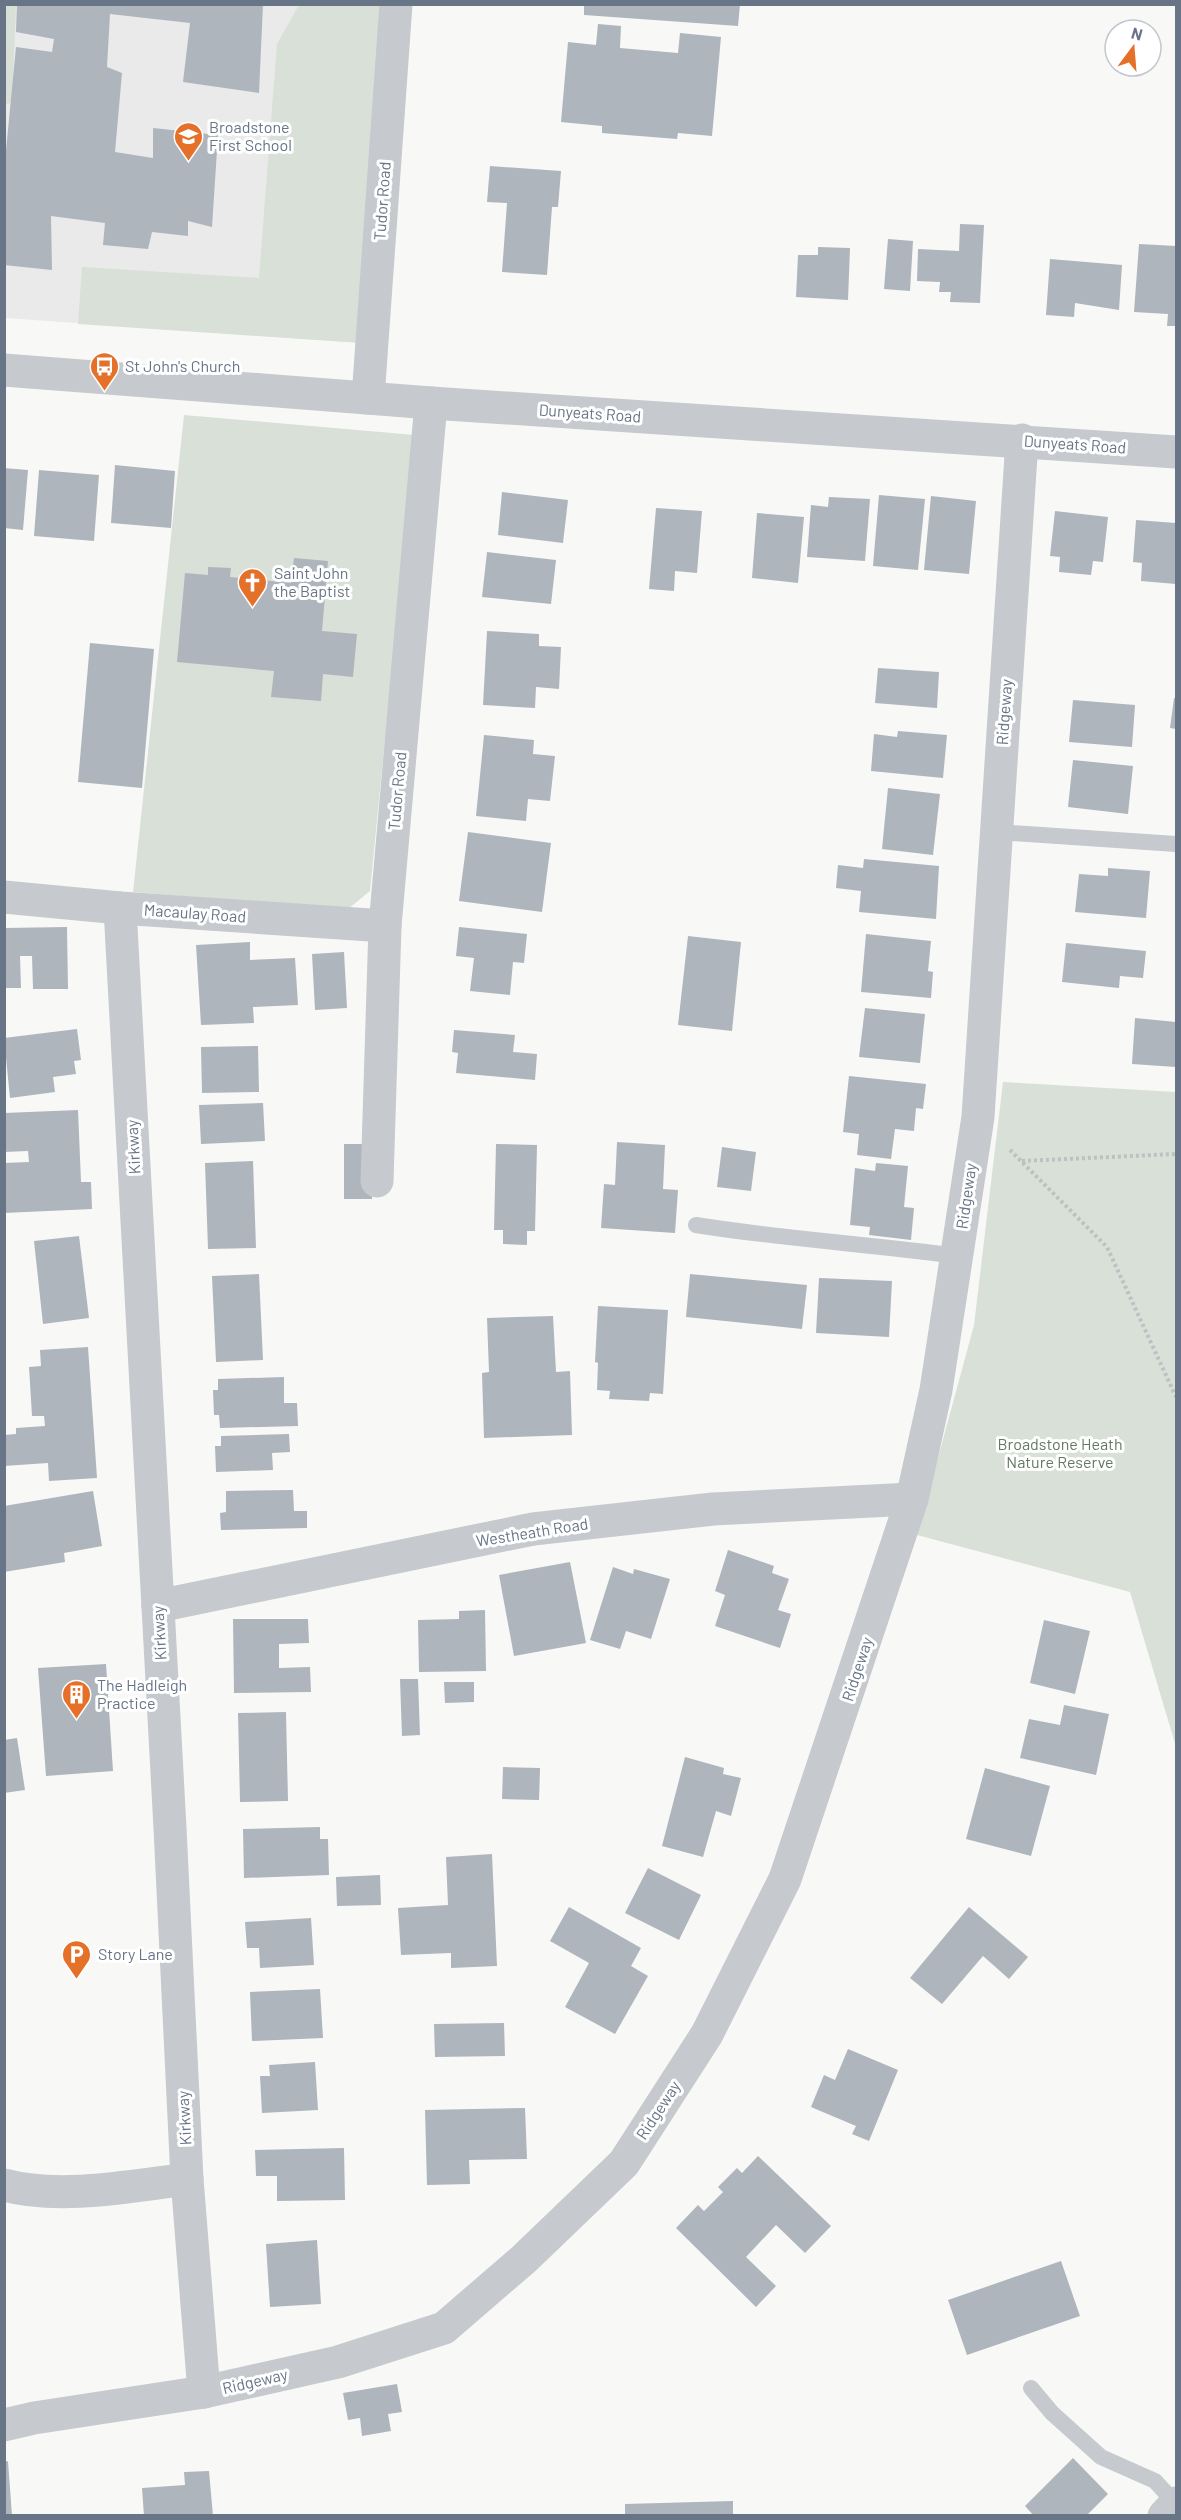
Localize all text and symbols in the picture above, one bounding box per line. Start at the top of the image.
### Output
north arrow [1103,18,1163,78]
text: N [1130,23,1145,44]
place label: Broadstone First School [209,117,292,154]
school or university icon: Broadstone First School [172,120,204,162]
street label: Tudor Road [369,161,394,241]
bus stop icon: St John's Church [88,350,120,392]
place label: St John's Church [125,356,240,375]
street label: Dunyeats Road [538,399,642,426]
street label: Dunyeats Road [1023,430,1127,457]
place label: Saint John the Baptist [274,563,350,600]
church icon: Saint John the Baptist [237,566,269,608]
street label: Ridgeway [992,678,1015,746]
street label: Tudor Road [384,751,409,831]
street label: Macaulay Road [143,899,247,926]
street label: Kirkway [122,1119,143,1175]
street label: Ridgeway [951,1161,980,1230]
park label: Broadstone Heath Nature Reserve [997,1434,1123,1471]
street label: Westheath Road [475,1513,589,1550]
street label: Kirkway [148,1605,169,1661]
street label: Ridgeway [837,1634,876,1703]
place label: The Hadleigh Practice [97,1675,187,1712]
building icon: The Hadleigh Practice [60,1678,92,1720]
parking icon: Story Lane [61,1938,93,1980]
place label: Story Lane [98,1944,173,1963]
street label: Ridgeway [632,2076,684,2143]
street label: Kirkway [173,2090,194,2146]
street label: Ridgeway [220,2364,290,2397]

